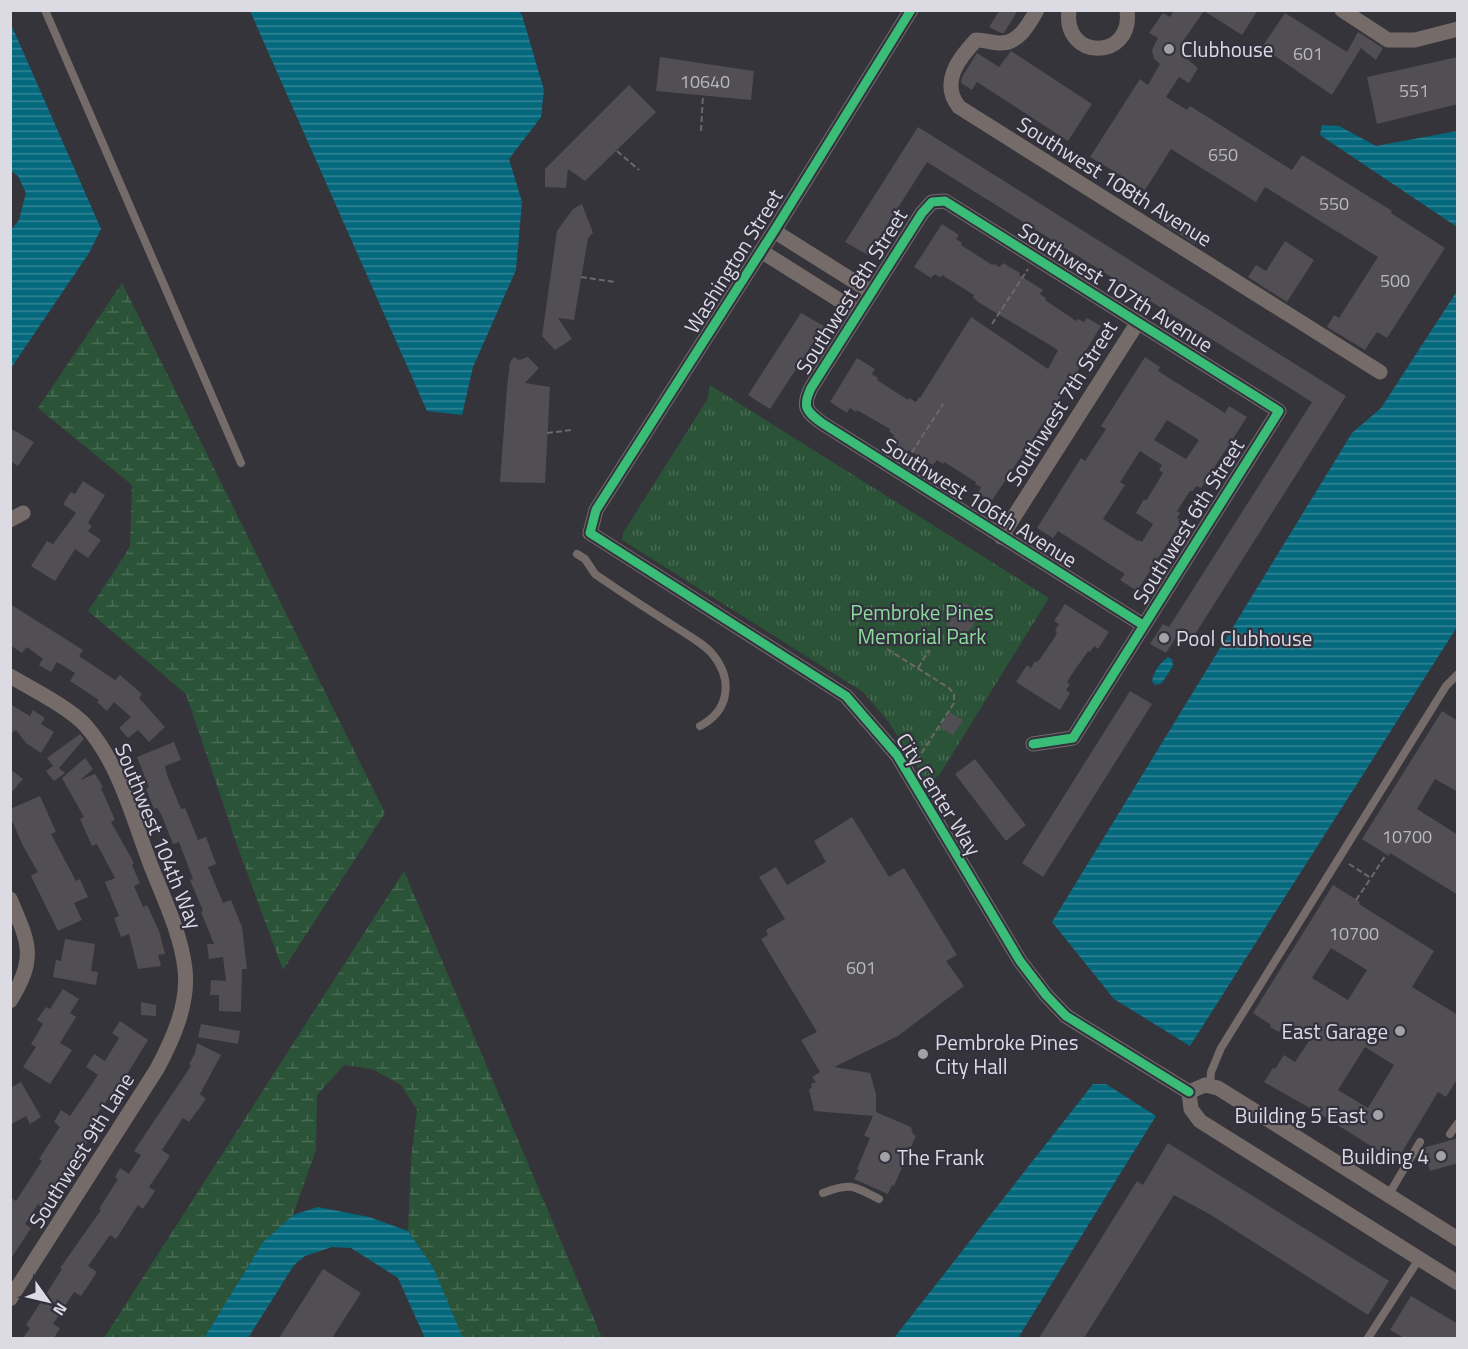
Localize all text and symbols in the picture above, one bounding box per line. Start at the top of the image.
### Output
place label: Clubhouse [1181,33,1273,65]
house number: 601 [1293,40,1323,67]
marker: Clubhouse [1162,42,1176,56]
house number: 10640 [680,68,730,95]
house number: 551 [1399,77,1429,104]
street label: Southwest 108th Avenue [1011,108,1219,254]
house number: 650 [1208,141,1238,168]
street label: Washington Street [676,182,791,339]
house number: 550 [1319,190,1349,217]
street label: Southwest 8th Street [787,202,915,380]
street label: Southwest 107th Avenue [1012,214,1220,360]
house number: 500 [1380,267,1410,294]
street label: Southwest 7th Street [997,314,1125,492]
street label: Southwest 106th Avenue [876,429,1084,575]
street label: Southwest 6th Street [1124,432,1252,610]
park label: Pembroke Pines Memorial Park [850,596,994,652]
place label: Pool Clubhouse [1176,622,1312,654]
marker: Pool Clubhouse [1157,631,1171,645]
street label: City Center Way [888,726,990,862]
street label: Southwest 104th Way [107,738,211,934]
house number: 10700 [1382,823,1432,850]
house number: 10700 [1329,920,1379,947]
house number: 601 [846,954,876,981]
place label: East Garage [1281,1015,1388,1047]
marker: East Garage [1393,1024,1407,1038]
place label: Pembroke Pines City Hall [935,1026,1078,1082]
marker: Pembroke Pines City Hall [916,1047,930,1061]
street label: Southwest 9th Lane [20,1066,142,1234]
place label: Building 5 East [1234,1099,1367,1131]
marker: Building 5 East [1371,1108,1385,1122]
place label: Building 4 [1341,1140,1429,1172]
place label: The Frank [897,1141,984,1173]
marker: Building 4 [1434,1149,1448,1163]
marker: The Frank [878,1150,892,1164]
north arrow [18,1271,78,1331]
text: N [47,1298,73,1321]

